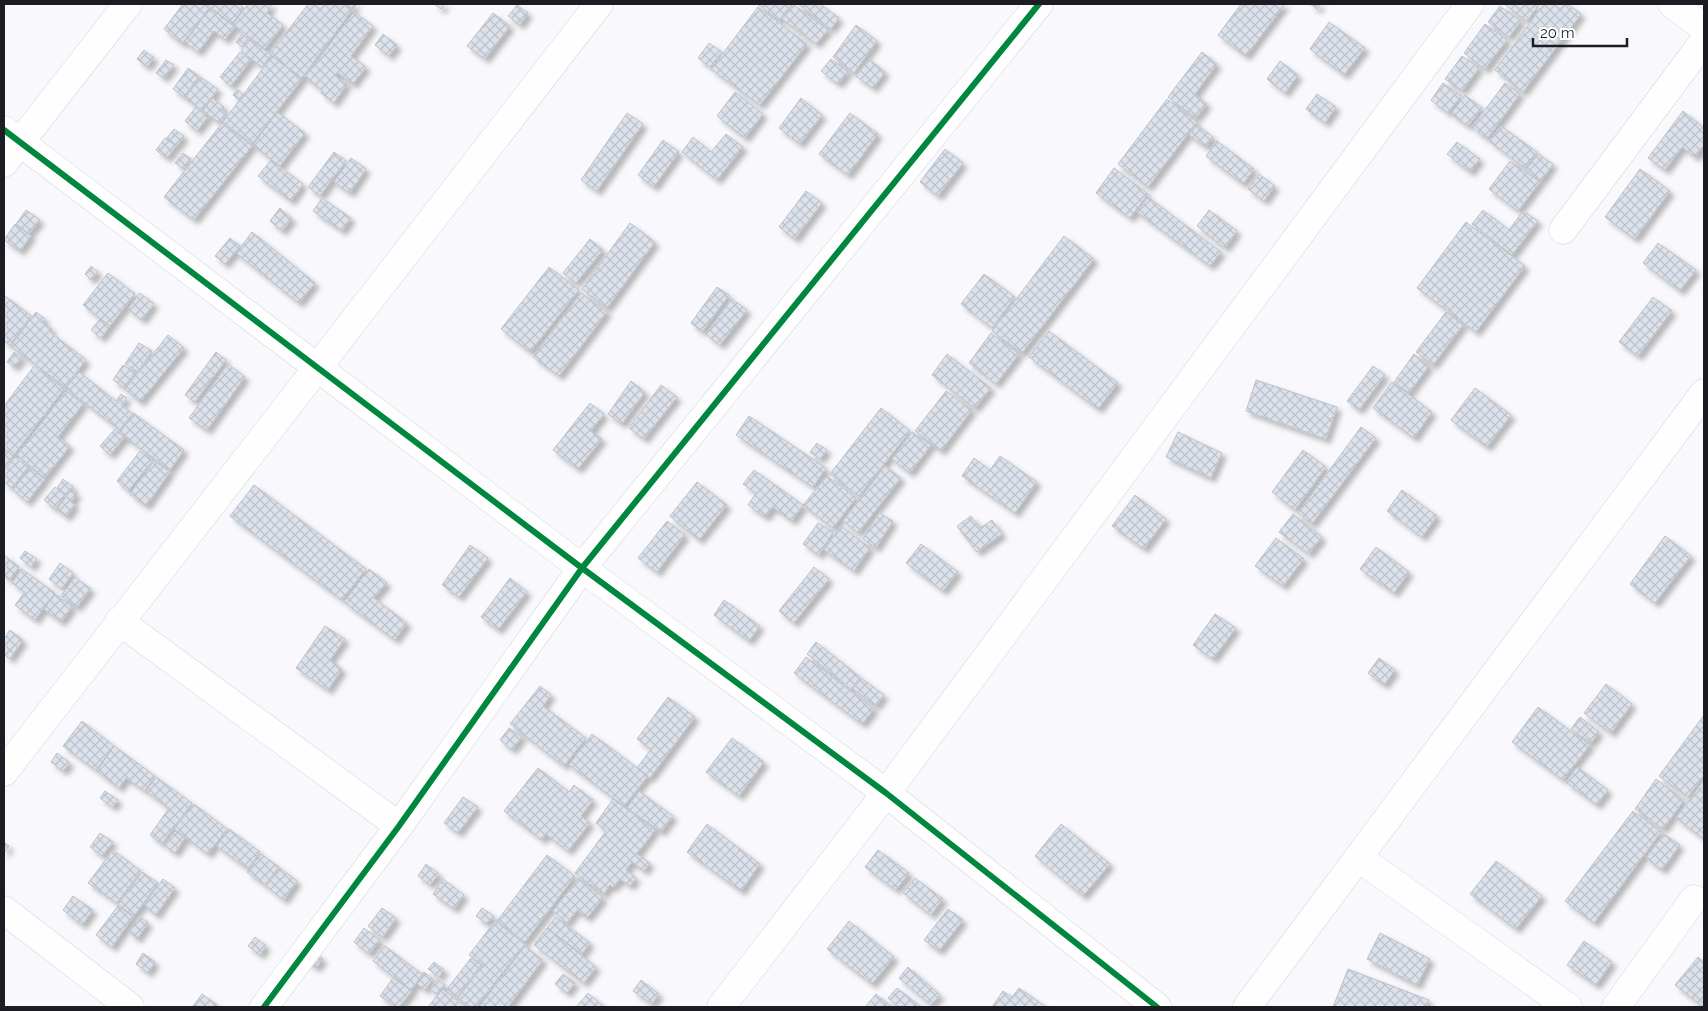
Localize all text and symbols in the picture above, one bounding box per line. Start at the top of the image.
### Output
scale bar [1533,15,1627,47]
text: 20 m [1540,24,1575,42]

